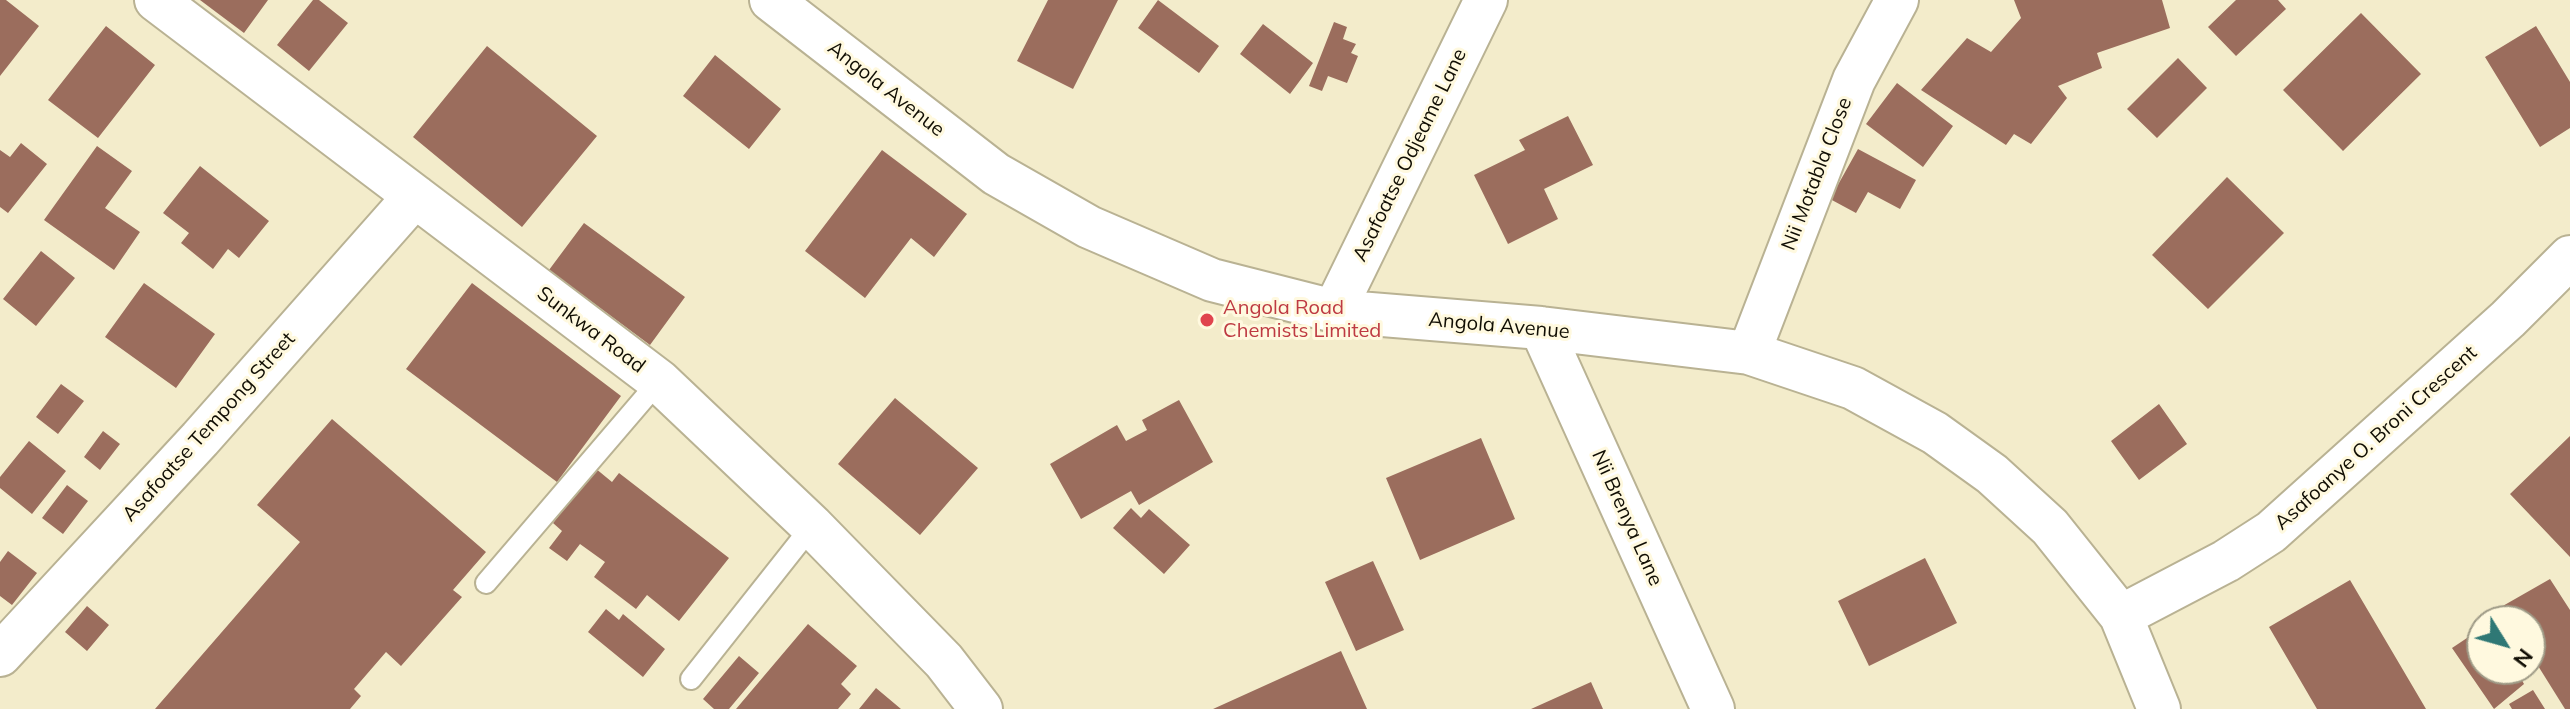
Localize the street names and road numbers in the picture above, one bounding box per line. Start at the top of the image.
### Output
street label: Angola Avenue [823,36,949,142]
street label: Asafoatse Odjeame Lane [1348,45,1472,265]
street label: Nii Motabla Close [1777,94,1857,254]
street label: Sunkwa Road [532,282,650,378]
street label: Angola Avenue [1427,308,1571,344]
street label: Asafoatse Tempong Street [118,328,300,526]
street label: Asafoanye O. Broni Crescent [2270,341,2482,535]
street label: Nii Brenya Lane [1586,446,1668,590]

